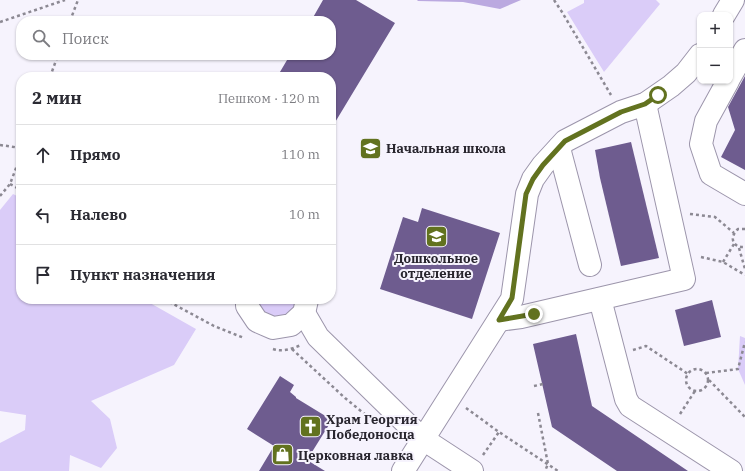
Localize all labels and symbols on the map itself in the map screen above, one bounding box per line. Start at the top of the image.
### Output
route start [649,86,667,104]
school or university icon: Начальная школа [357,135,383,161]
place label: Начальная школа [386,140,507,157]
school or university icon: Дошкольное отделение [423,223,449,249]
place label: Дошкольное отделение [394,250,478,282]
route end [525,305,543,323]
place label: Храм Георгия Победоносца [326,411,418,443]
church icon: Храм Георгия Победоносца [297,413,323,439]
shop icon: Церковная лавка [270,442,296,468]
place label: Церковная лавка [298,447,414,464]

